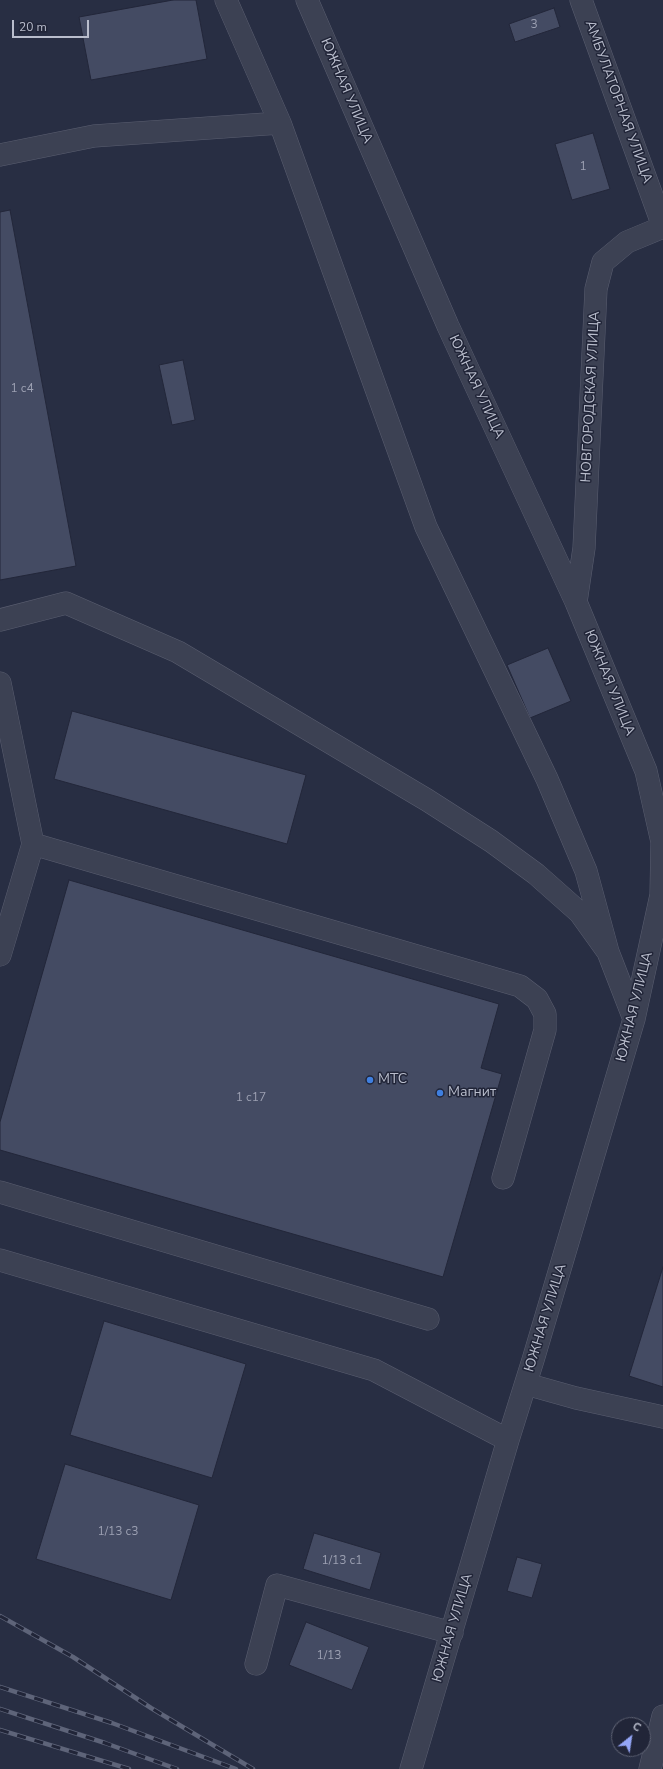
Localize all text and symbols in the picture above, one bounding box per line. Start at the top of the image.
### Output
scale bar [14,12,91,38]
house number: 3 [530,18,538,32]
street label: АМБУЛАТОРНАЯ УЛИЦА [581,18,655,186]
text: 20 m [19,19,47,35]
street label: ЮЖНАЯ УЛИЦА [316,36,376,146]
house number: 1 [579,160,587,174]
street label: НОВГОРОДСКАЯ УЛИЦА [578,311,604,483]
street label: ЮЖНАЯ УЛИЦА [445,332,507,442]
house number: 1 с4 [10,382,34,396]
street label: ЮЖНАЯ УЛИЦА [580,628,638,738]
street label: ЮЖНАЯ УЛИЦА [613,950,657,1064]
place label: МТС [378,1072,407,1088]
marker: МТС [365,1075,375,1085]
place label: Магнит [448,1085,496,1101]
marker: Магнит [435,1088,445,1098]
house number: 1 с17 [236,1091,266,1105]
street label: ЮЖНАЯ УЛИЦА [522,1262,570,1374]
house number: 1/13 с3 [98,1525,138,1539]
house number: 1/13 с1 [322,1554,362,1568]
street label: ЮЖНАЯ УЛИЦА [429,1572,477,1684]
house number: 1/13 [317,1649,341,1663]
north arrow [611,1717,651,1757]
text: С [630,1719,644,1735]

